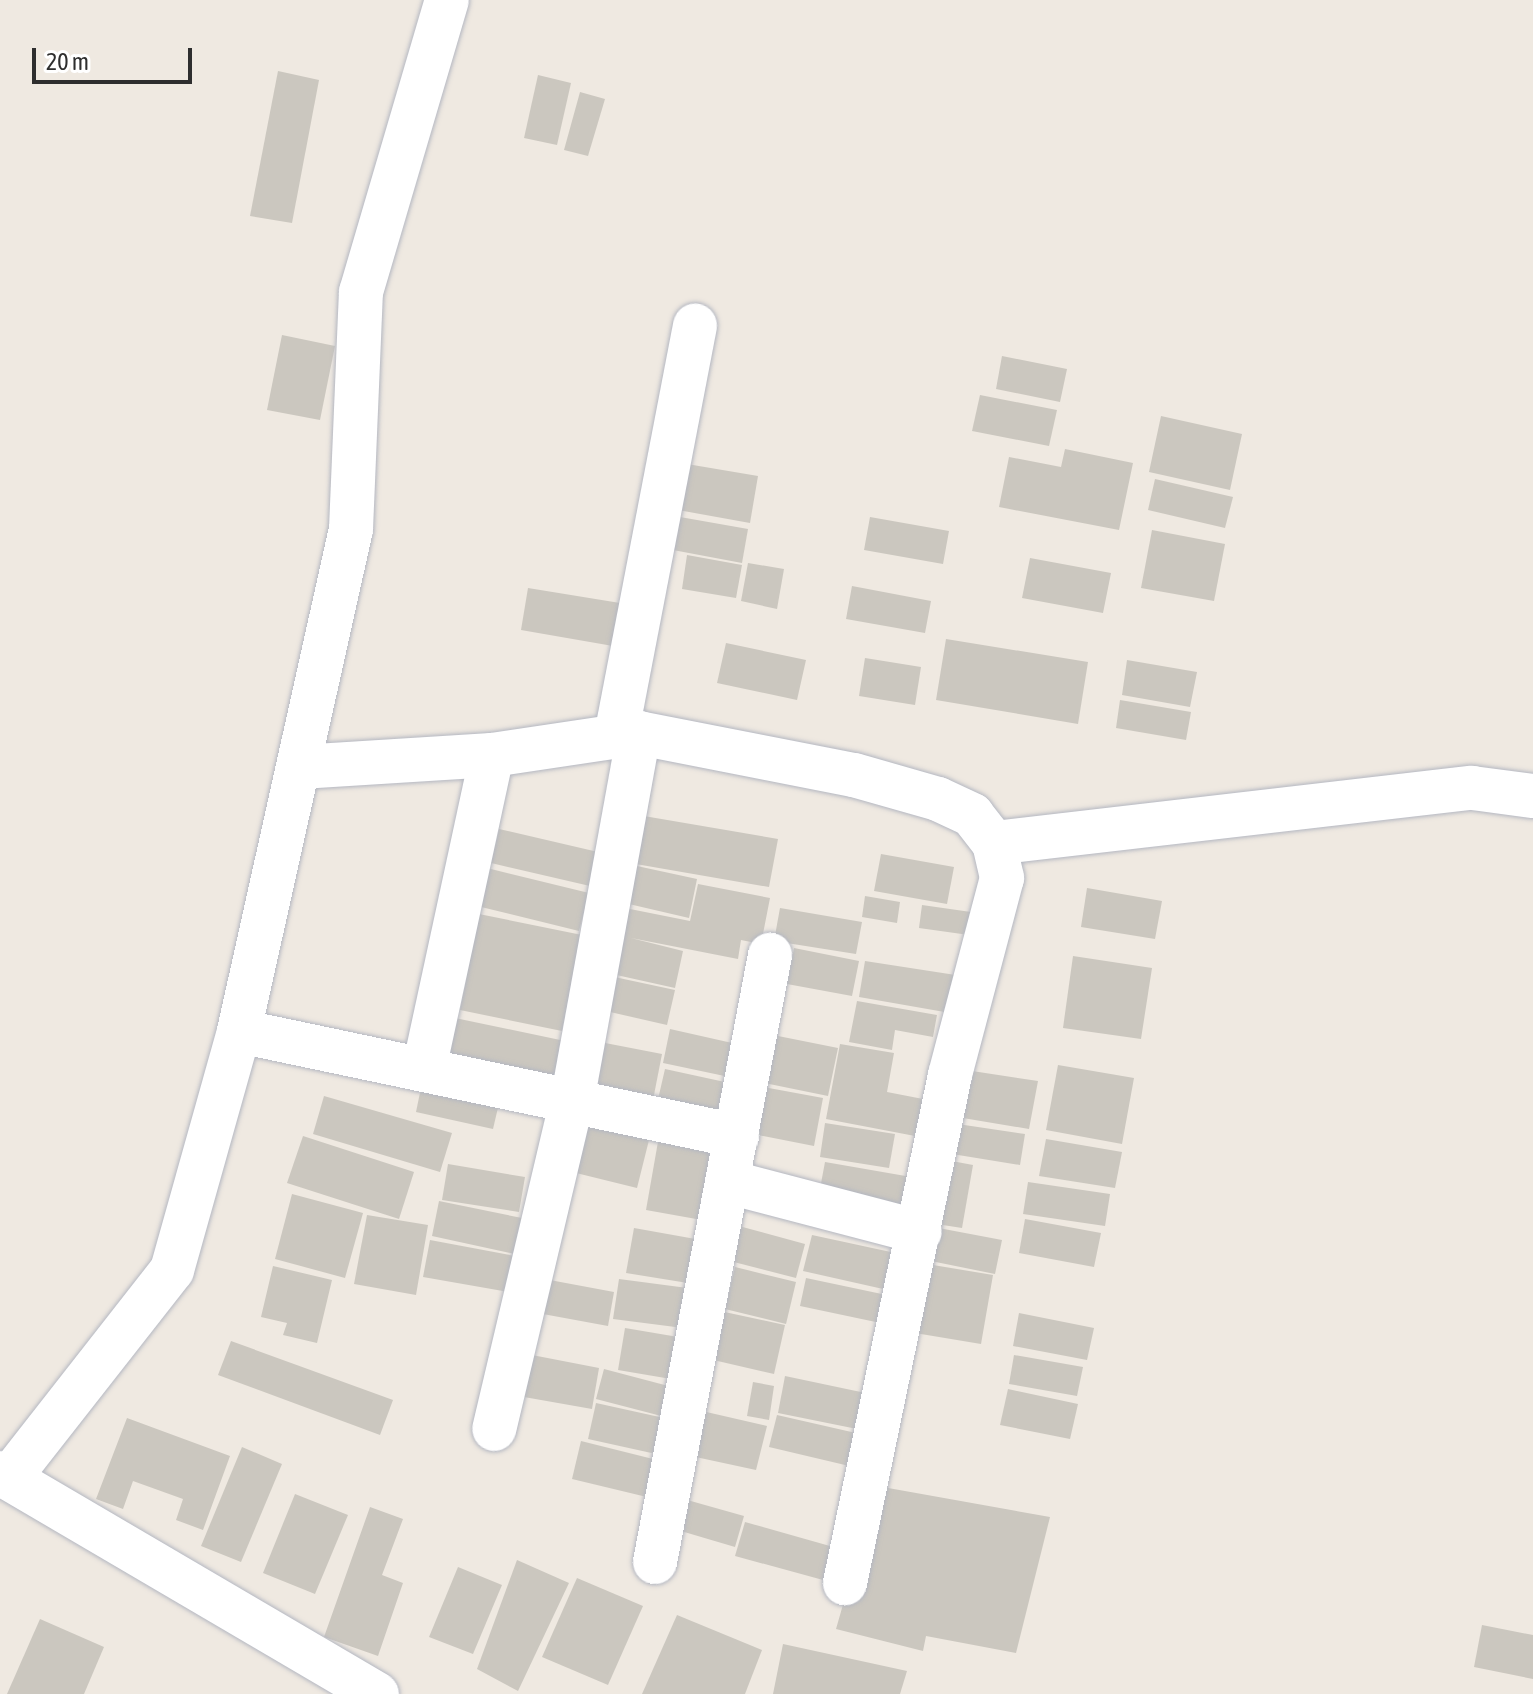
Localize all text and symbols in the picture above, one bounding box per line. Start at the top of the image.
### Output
scale bar [36,32,196,82]
text: 20 m [46,48,89,75]

